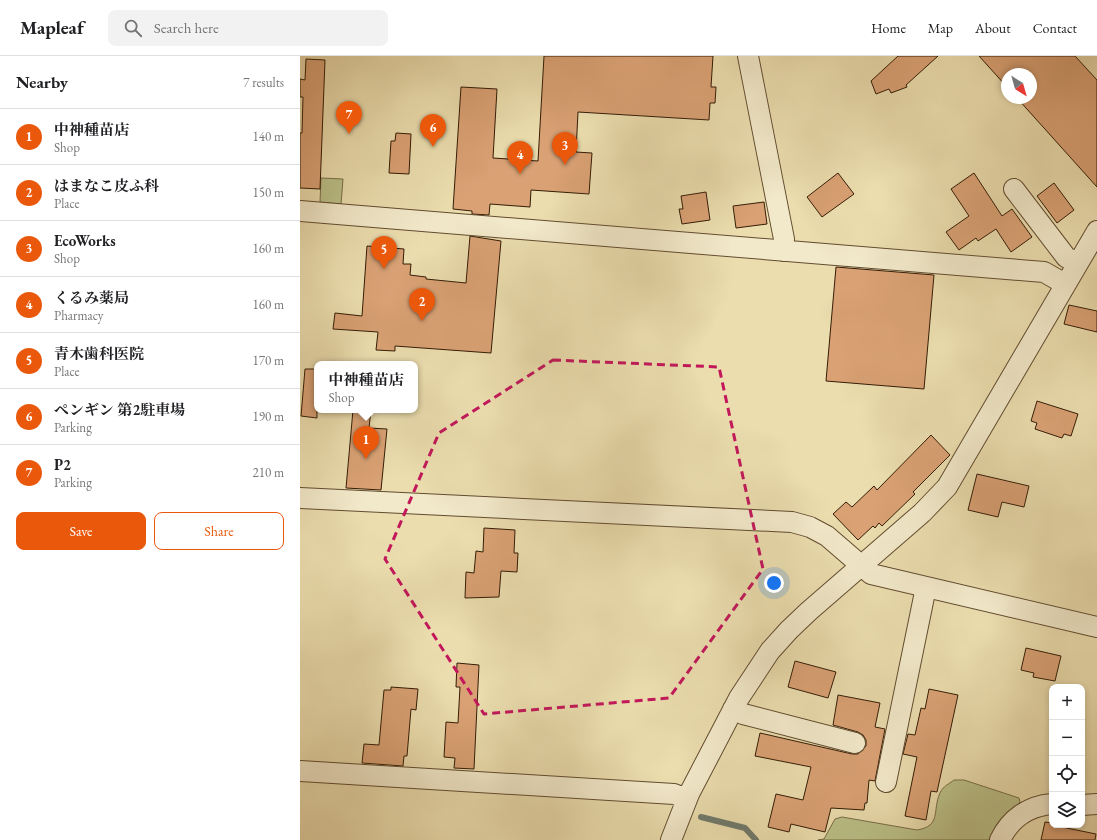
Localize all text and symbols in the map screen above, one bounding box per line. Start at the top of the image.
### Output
search box [108,10,388,46]
text: Mapleaf [20,15,84,40]
icon: search [122,17,144,39]
text: Search here [154,18,219,37]
text: Home [871,19,906,37]
text: Map [928,19,953,37]
text: About [975,19,1011,37]
text: Contact [1033,19,1077,37]
north arrow [1001,68,1037,104]
text: Nearby [16,71,68,93]
text: 7 results [243,74,284,91]
pin: 7 [336,101,362,134]
pin: 6 [420,114,446,147]
text: 中神種苗店 [54,120,129,139]
text: 1 [26,128,32,145]
text: 140 m [253,128,284,145]
pin: 3 [552,132,578,165]
text: Shop [54,139,80,156]
pin: 4 [507,141,533,174]
text: はまなこ皮ふ科 [54,176,159,195]
text: 2 [26,184,32,201]
text: 150 m [253,184,284,201]
text: Place [54,195,80,212]
text: EcoWorks [54,231,116,250]
pin: 5 [371,236,397,269]
text: 3 [26,240,32,257]
text: 160 m [253,240,284,257]
text: Shop [54,250,80,267]
text: くるみ薬局 [54,288,129,307]
pin: 2 [409,288,435,321]
text: 4 [26,296,32,313]
text: 160 m [253,296,284,313]
text: Pharmacy [54,307,103,324]
text: 青木歯科医院 [54,344,144,363]
text: 5 [26,352,32,369]
text: 170 m [253,352,284,369]
popup [314,361,418,413]
text: Place [54,363,80,380]
text: 中神種苗店 [328,370,404,389]
text: Shop [328,389,354,406]
text: ペンギン 第2駐車場 [54,400,185,419]
text: 6 [26,408,32,425]
text: 190 m [253,408,284,425]
text: Parking [54,419,92,436]
pin: 1 [353,426,379,459]
text: P2 [54,455,71,474]
text: 7 [26,464,32,481]
text: 210 m [253,464,284,481]
text: Parking [54,474,92,491]
button: Save [16,512,146,550]
button: Share [154,512,284,550]
your location [764,573,784,593]
map controls [1049,684,1085,828]
button: + [1049,684,1085,720]
button: − [1049,720,1085,756]
button: locate [1049,756,1085,792]
button: layers [1049,792,1085,828]

